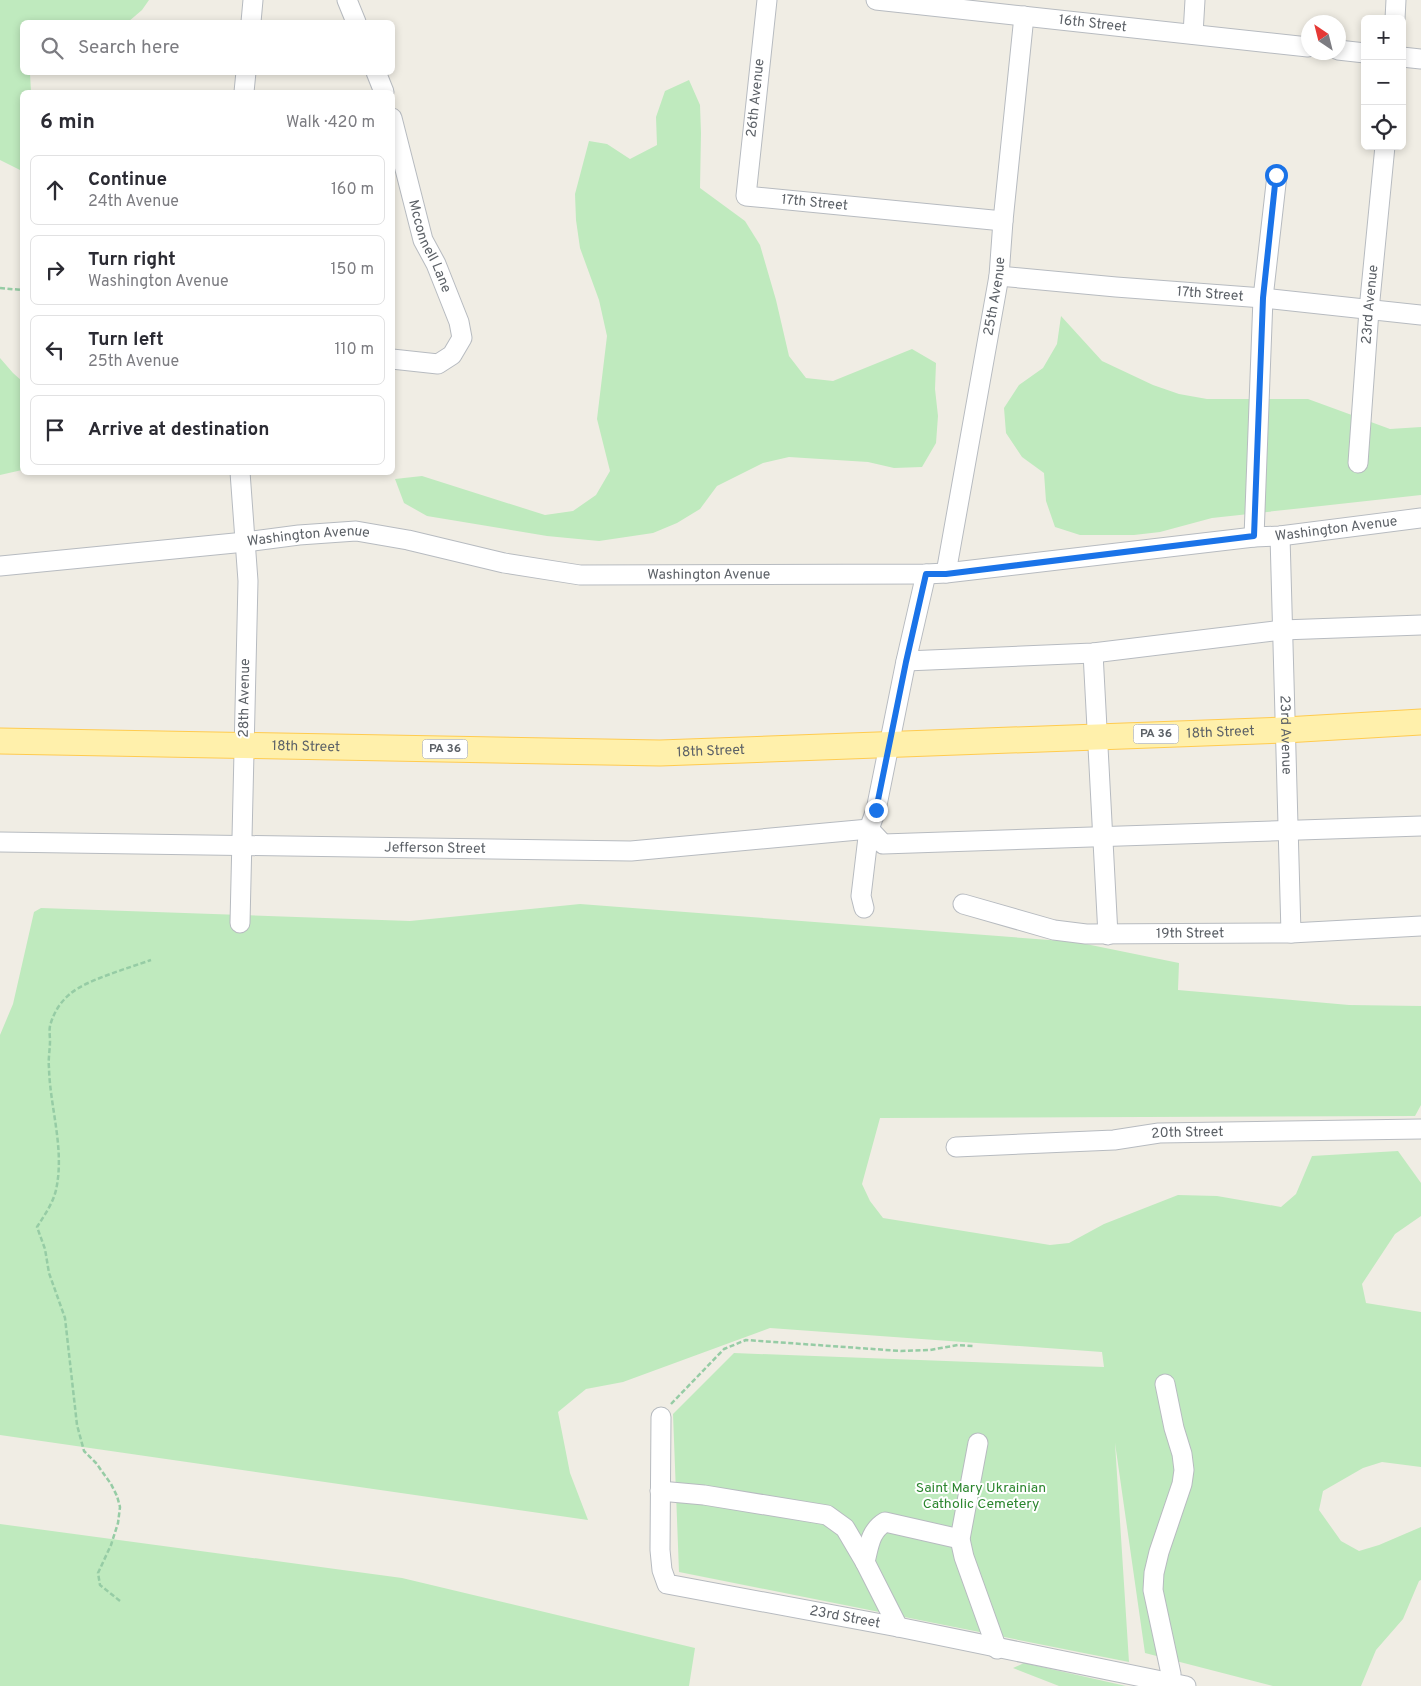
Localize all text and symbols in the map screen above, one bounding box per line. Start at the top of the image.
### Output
street label: 16th Street [1058,11,1128,36]
north arrow [1301,15,1346,60]
map controls [1361,15,1406,150]
button: + [1361,15,1406,60]
search box [20,20,395,75]
icon: search [38,34,66,62]
text: Search here [78,36,180,60]
street label: 26th Avenue [743,58,769,138]
button: − [1361,60,1406,105]
button: locate [1361,105,1406,150]
text: 6 min [40,109,95,136]
text: Walk · 420 m [286,113,375,133]
route start [1265,164,1288,187]
text: Continue [88,168,167,192]
icon: ahead [41,176,69,204]
text: 160 m [331,180,374,200]
street label: 17th Street [780,191,849,214]
text: 24th Avenue [88,192,179,212]
street label: Mcconnell Lane [405,198,455,295]
text: Turn right [88,248,176,272]
icon: right [41,256,69,284]
street label: 25th Avenue [980,256,1009,337]
text: 150 m [331,260,374,280]
street label: 23rd Avenue [1358,264,1382,345]
text: Washington Avenue [88,272,229,292]
street label: 17th Street [1176,283,1244,305]
text: Turn left [88,328,164,352]
icon: left [41,336,69,364]
text: 110 m [334,340,374,360]
text: 25th Avenue [88,352,179,372]
icon: arrive [41,416,69,444]
text: Arrive at destination [88,418,269,442]
street label: Washington Avenue [1274,513,1398,545]
street label: Washington Avenue [246,522,371,550]
street label: Washington Avenue [647,566,770,583]
street label: 28th Avenue [236,658,254,738]
street label: 23rd Avenue [1276,695,1295,775]
street label: 18th Street [1186,723,1255,742]
road number: PA 36 [1134,724,1178,744]
street label: 18th Street [272,737,340,756]
road number: PA 36 [422,740,468,759]
street label: 18th Street [676,741,745,761]
route end [865,799,888,822]
street label: Jefferson Street [384,839,486,857]
street label: 19th Street [1156,925,1224,942]
street label: 20th Street [1150,1124,1224,1143]
park label: Saint Mary Ukrainian Catholic Cemetery [916,1480,1046,1513]
street label: 23rd Street [808,1602,882,1632]

